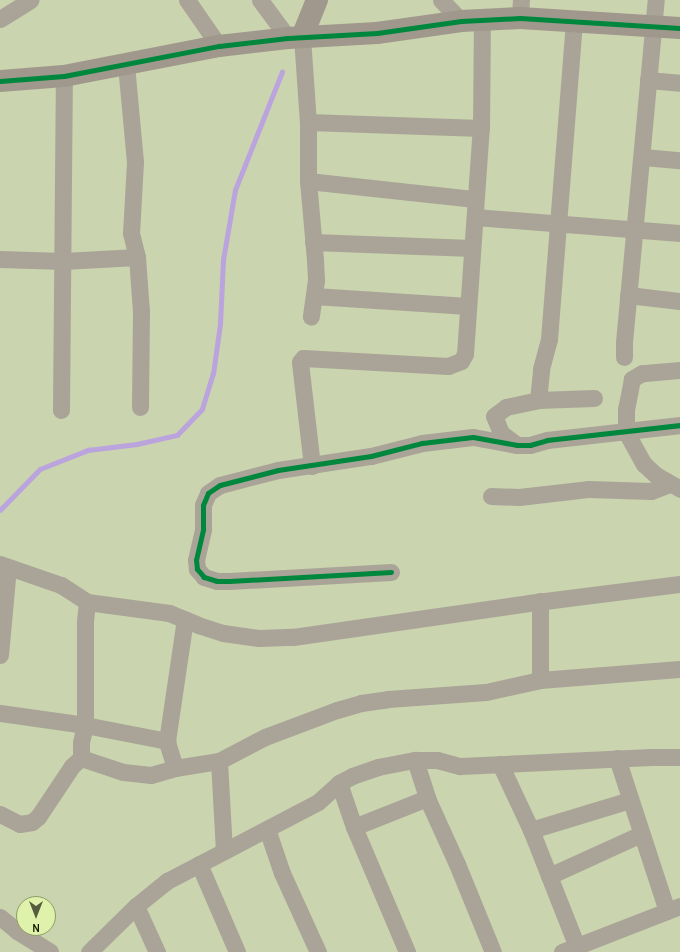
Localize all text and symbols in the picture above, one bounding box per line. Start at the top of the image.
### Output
north arrow [16,896,56,936]
text: N [32,921,40,934]

